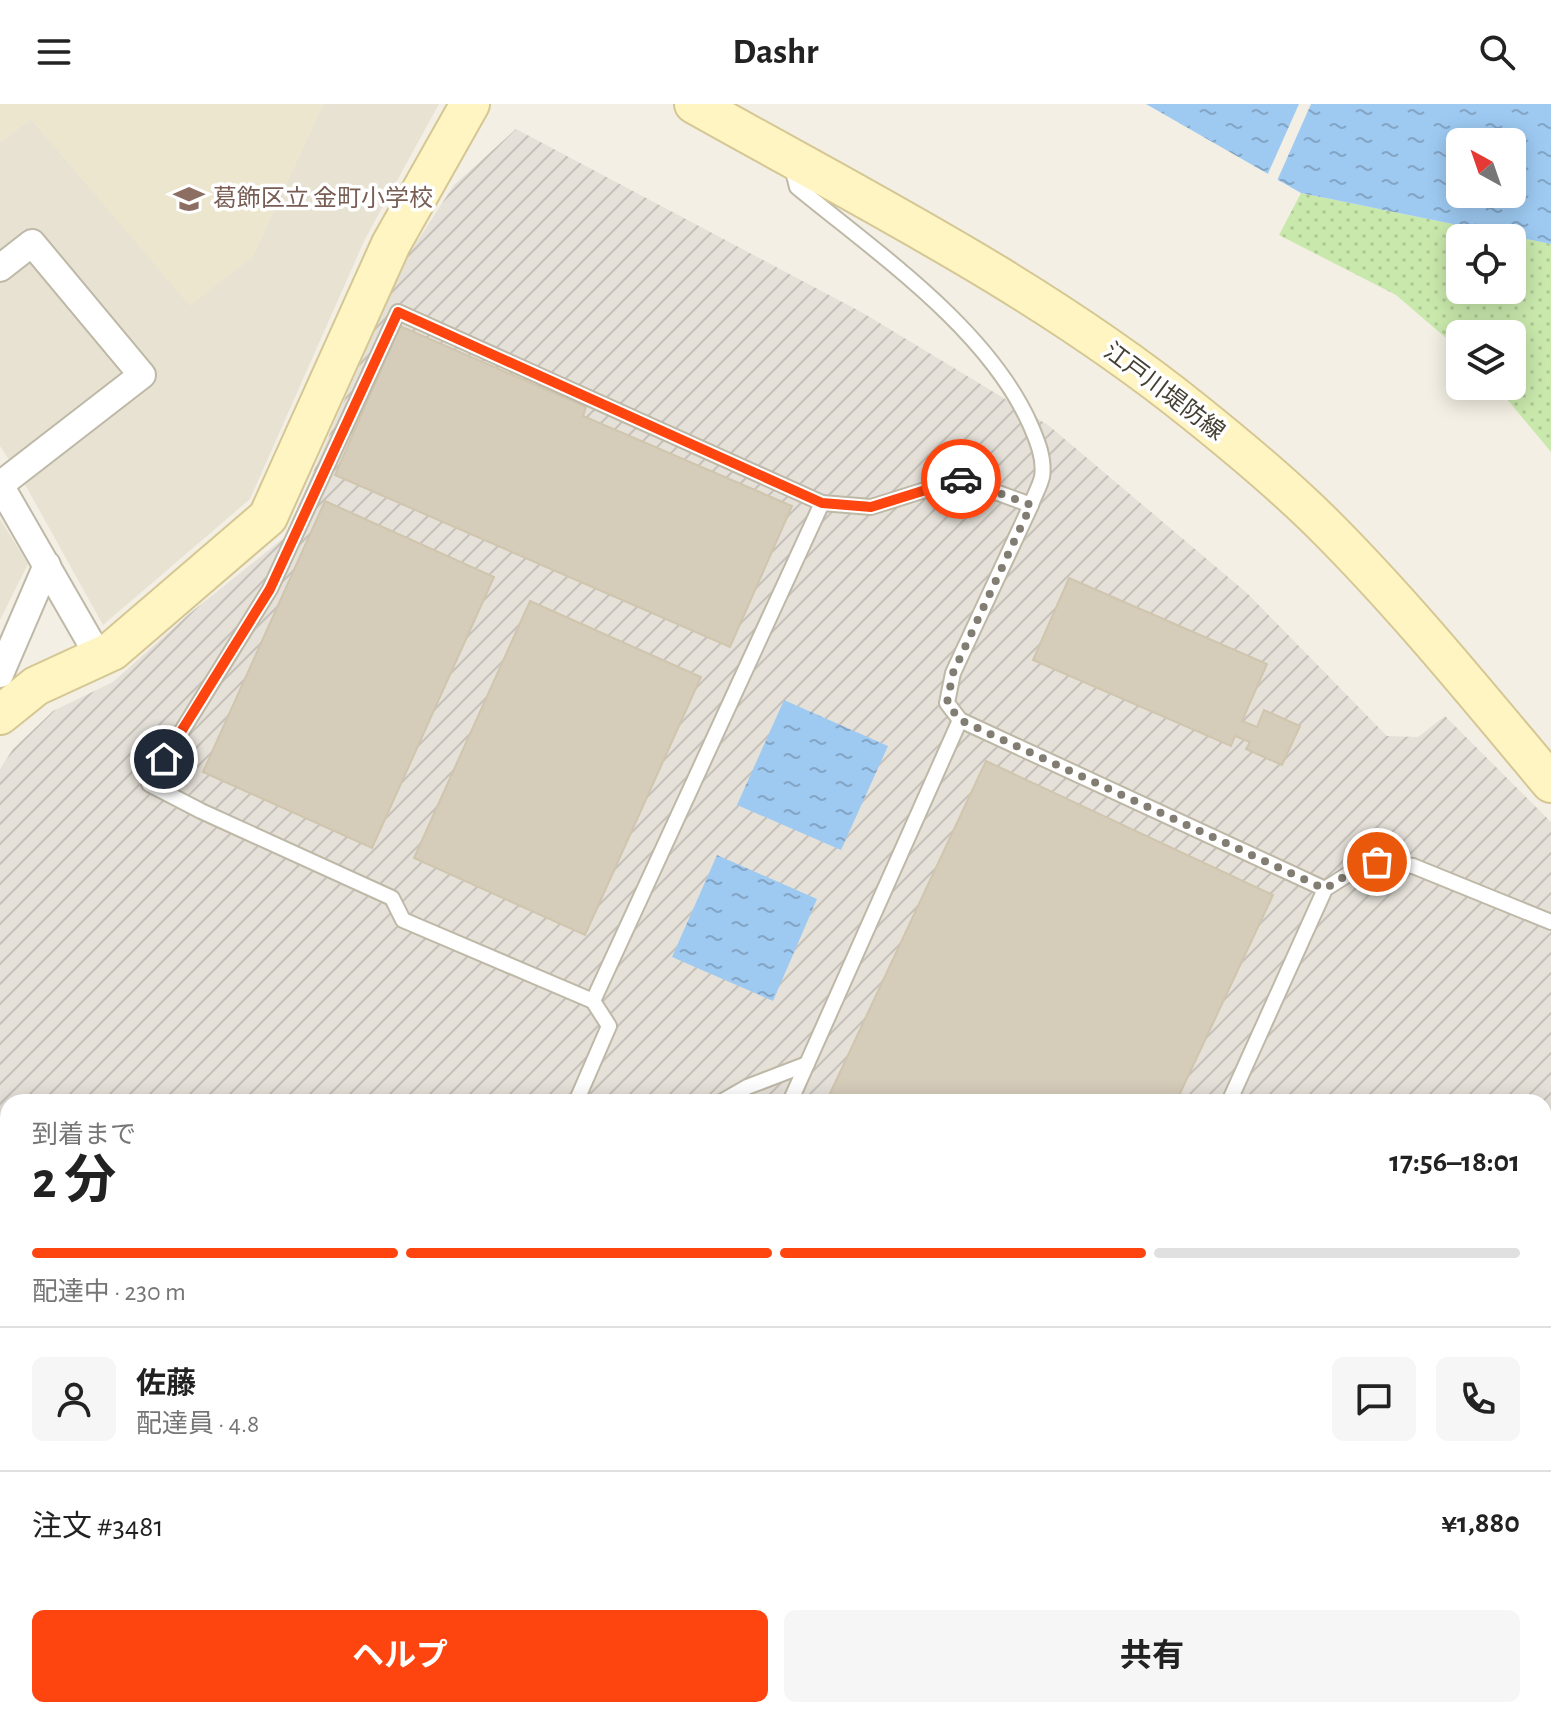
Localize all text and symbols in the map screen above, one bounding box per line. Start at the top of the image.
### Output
icon: menu [32,30,76,74]
icon: search [1475,30,1519,74]
text: Dashr [732,34,819,70]
north arrow [1446,128,1526,208]
map controls [1446,128,1526,400]
school or university icon: 葛飾区立 金町小学校 [172,182,206,216]
place label: 葛飾区立 金町小学校 [213,185,433,211]
button: locate [1446,224,1526,304]
button: layers [1446,320,1526,400]
street label: 江戸川堤防線 [1099,337,1230,445]
courier [921,439,1001,519]
icon: car [939,457,983,501]
pin [130,725,198,793]
icon: home [142,737,186,781]
pin [1343,828,1411,896]
icon: bag [1355,840,1399,884]
text: 到着まで [32,1122,136,1148]
text: 17:56–18:01 [1389,1147,1520,1177]
text: 2 分 [32,1155,116,1207]
text: 配達中 · 230 m [32,1279,186,1305]
button: person [32,1357,116,1441]
button: chat [1332,1357,1416,1441]
button: phone [1436,1357,1520,1441]
text: 佐藤 [136,1369,196,1399]
text: 配達員 · 4.8 [136,1411,259,1437]
text: ¥1,880 [1441,1508,1520,1538]
text: 注文 #3481 [32,1512,164,1542]
button: ヘルプ [32,1610,768,1702]
button: 共有 [784,1610,1520,1702]

